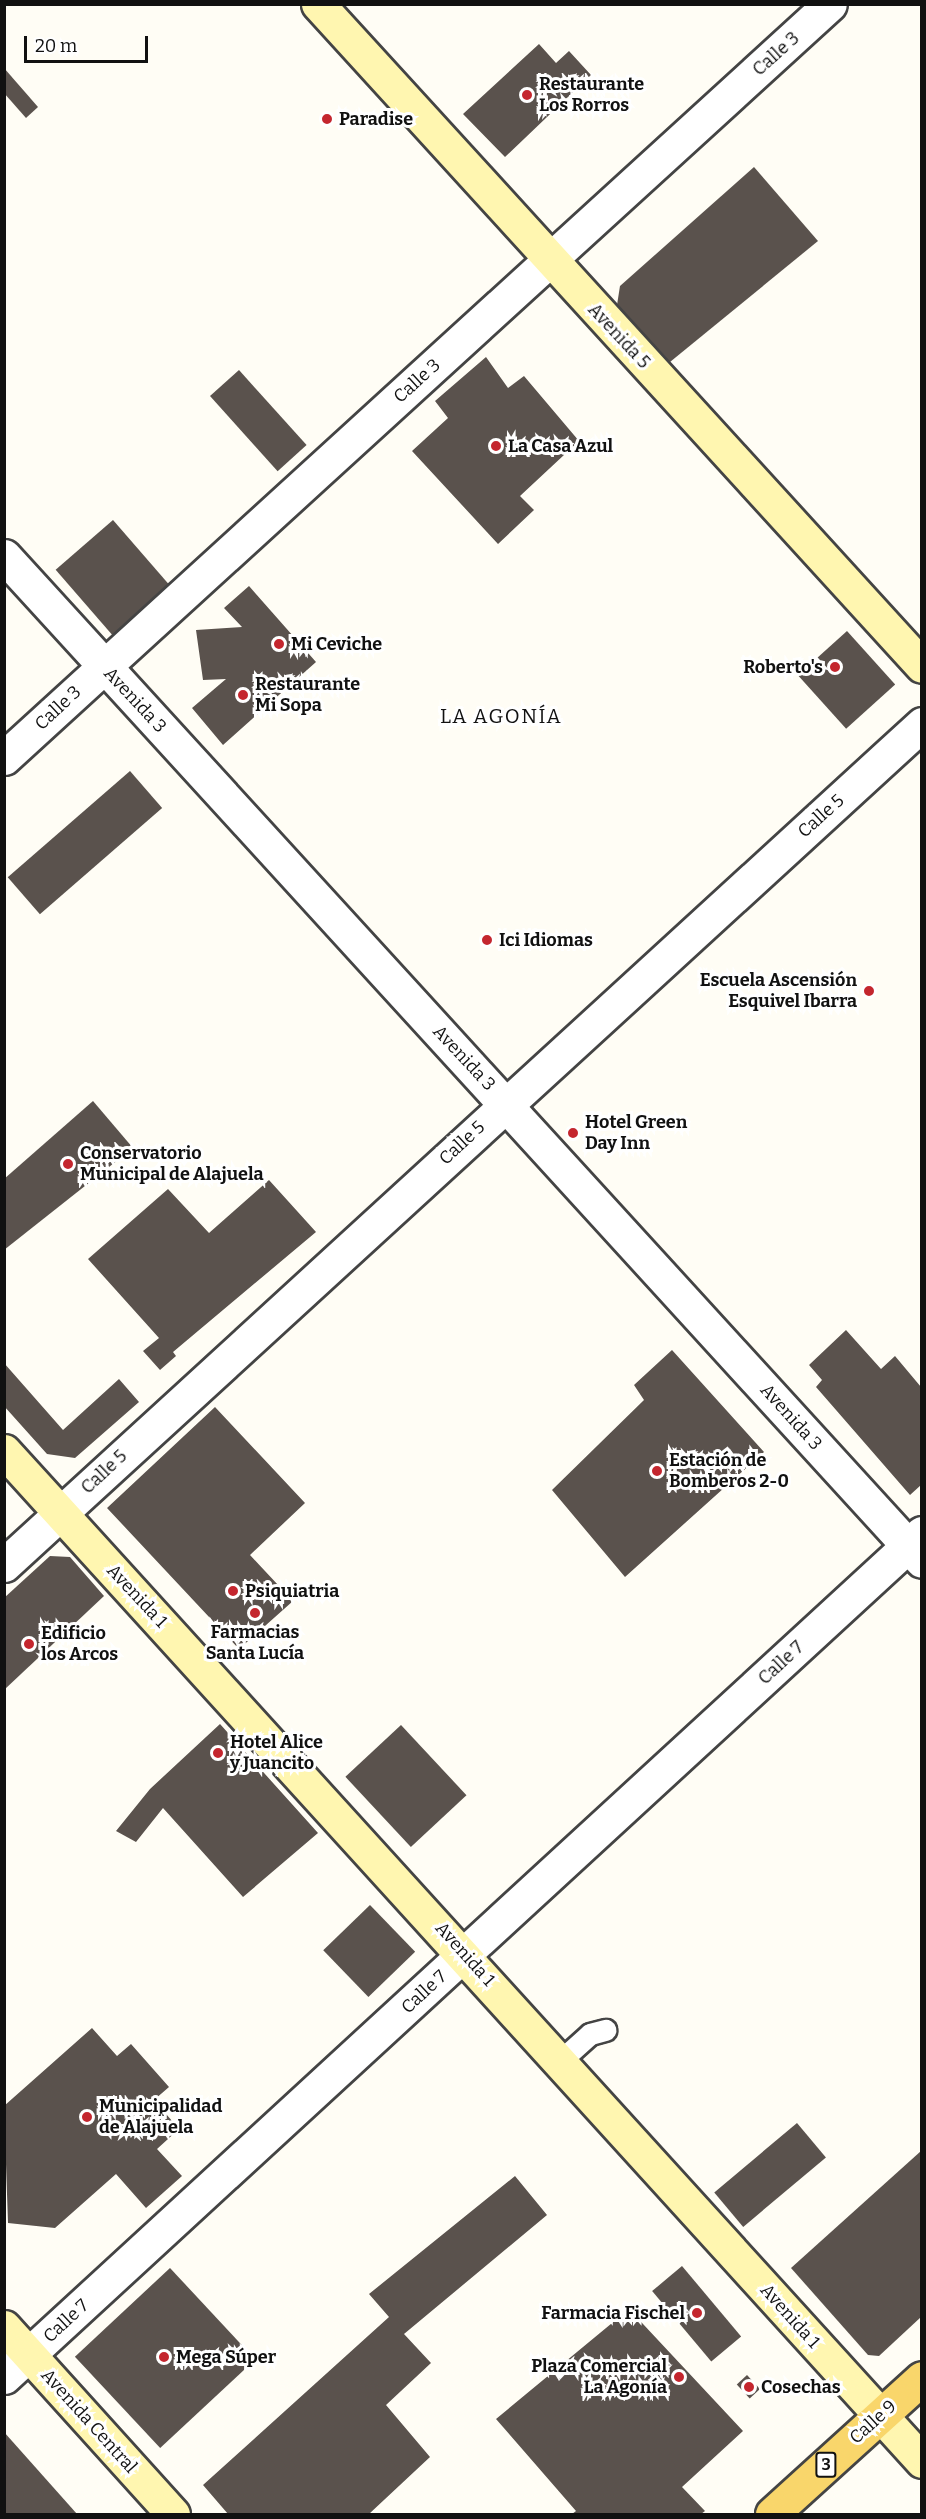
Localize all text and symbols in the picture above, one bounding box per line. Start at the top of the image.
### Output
scale bar [27,24,152,62]
street label: Calle 3 [748,28,804,80]
text: 20 m [35,35,77,57]
place label: Restaurante Los Rorros [539,74,644,116]
marker: Restaurante Los Rorros [520,88,534,102]
place label: Paradise [339,108,413,130]
marker: Paradise [320,112,334,126]
street label: Avenida 5 [583,299,655,373]
street label: Calle 3 [389,355,445,407]
place label: La Casa Azul [508,435,613,457]
marker: La Casa Azul [489,439,503,453]
place label: Mi Ceviche [291,633,382,655]
marker: Mi Ceviche [272,637,286,651]
place label: Roberto's [743,656,823,678]
marker: Roberto's [828,660,842,674]
street label: Avenida 3 [99,663,171,737]
place label: Restaurante Mi Sopa [255,674,360,716]
street label: Calle 3 [30,681,86,735]
marker: Restaurante Mi Sopa [236,688,250,702]
district label: LA AGONÍA [440,704,562,728]
street label: Calle 5 [794,790,848,842]
place label: Ici Idiomas [499,929,593,951]
marker: Ici Idiomas [480,933,494,947]
place label: Escuela Ascensión Esquivel Ibarra [700,970,857,1012]
marker: Escuela Ascensión Esquivel Ibarra [862,984,876,998]
street label: Avenida 3 [428,1021,500,1095]
place label: Hotel Green Day Inn [585,1112,687,1154]
street label: Calle 5 [435,1117,489,1169]
marker: Hotel Green Day Inn [566,1126,580,1140]
place label: Conservatorio Municipal de Alajuela [80,1143,263,1186]
marker: Conservatorio Municipal de Alajuela [61,1157,75,1171]
street label: Avenida 3 [756,1379,826,1455]
street label: Calle 5 [77,1446,131,1498]
place label: Estación de Bomberos 2-0 [669,1450,789,1492]
marker: Estación de Bomberos 2-0 [650,1464,664,1478]
street label: Avenida 1 [102,1560,172,1632]
place label: Psiquiatria [245,1580,339,1602]
marker: Psiquiatria [226,1584,240,1598]
marker: Farmacias Santa Lucía [248,1606,262,1620]
place label: Farmacias Santa Lucía [206,1622,304,1664]
place label: Edificio los Arcos [41,1623,118,1666]
marker: Edificio los Arcos [22,1637,36,1651]
street label: Calle 7 [754,1637,808,1689]
place label: Hotel Alice y Juancito [230,1732,323,1774]
marker: Hotel Alice y Juancito [211,1746,225,1760]
street label: Avenida 1 [431,1917,499,1991]
street label: Calle 7 [397,1966,451,2018]
place label: Municipalidad de Alajuela [99,2096,222,2138]
marker: Municipalidad de Alajuela [80,2110,94,2124]
street label: Avenida 1 [756,2279,824,2353]
street label: Calle 7 [39,2295,93,2347]
place label: Farmacia Fischel [541,2302,685,2324]
marker: Farmacia Fischel [690,2306,704,2320]
place label: Mega Súper [176,2346,276,2368]
marker: Mega Súper [157,2350,171,2364]
place label: Plaza Comercial La Agonía [531,2356,667,2398]
street label: Avenida Central [37,2364,141,2478]
marker: Plaza Comercial La Agonía [672,2370,686,2384]
place label: Cosechas [761,2376,841,2398]
marker: Cosechas [742,2380,756,2394]
street label: Calle 9 [845,2395,901,2449]
road number: 3 [814,2452,838,2478]

